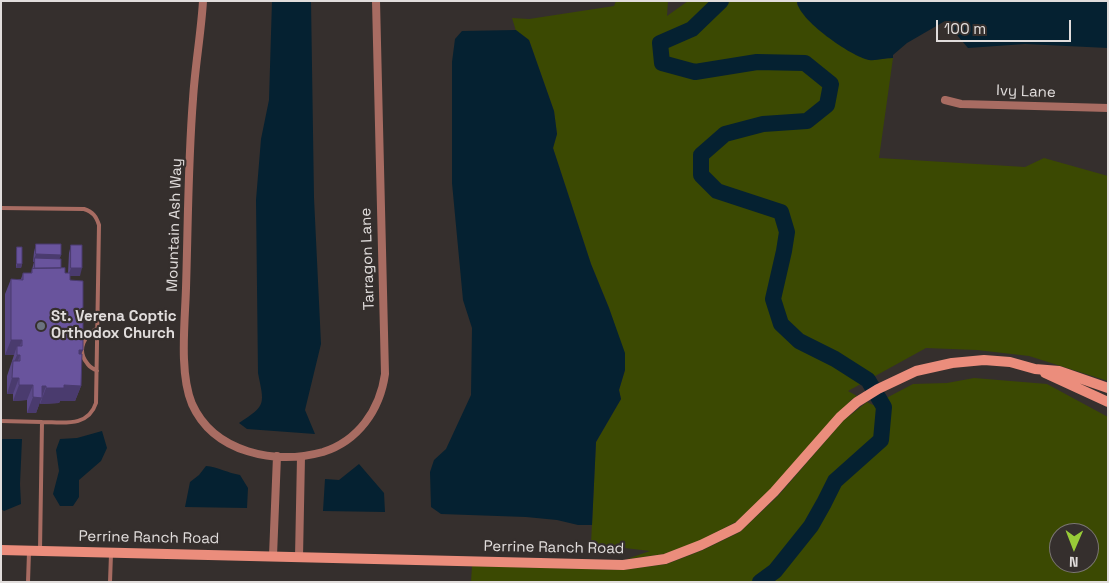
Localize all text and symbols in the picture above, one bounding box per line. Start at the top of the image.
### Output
scale bar [939,10,1074,42]
text: 100 m [944,19,986,38]
street label: Ivy Lane [996,82,1056,102]
street label: Mountain Ash Way [164,158,186,292]
street label: Tarragon Lane [357,207,379,311]
place label: St. Verena Coptic Orthodox Church [51,308,177,343]
marker: St. Verena Coptic Orthodox Church [35,320,47,332]
north arrow [1049,523,1099,573]
street label: Perrine Ranch Road [79,528,219,548]
street label: Perrine Ranch Road [484,538,624,558]
text: N [1069,553,1079,571]

